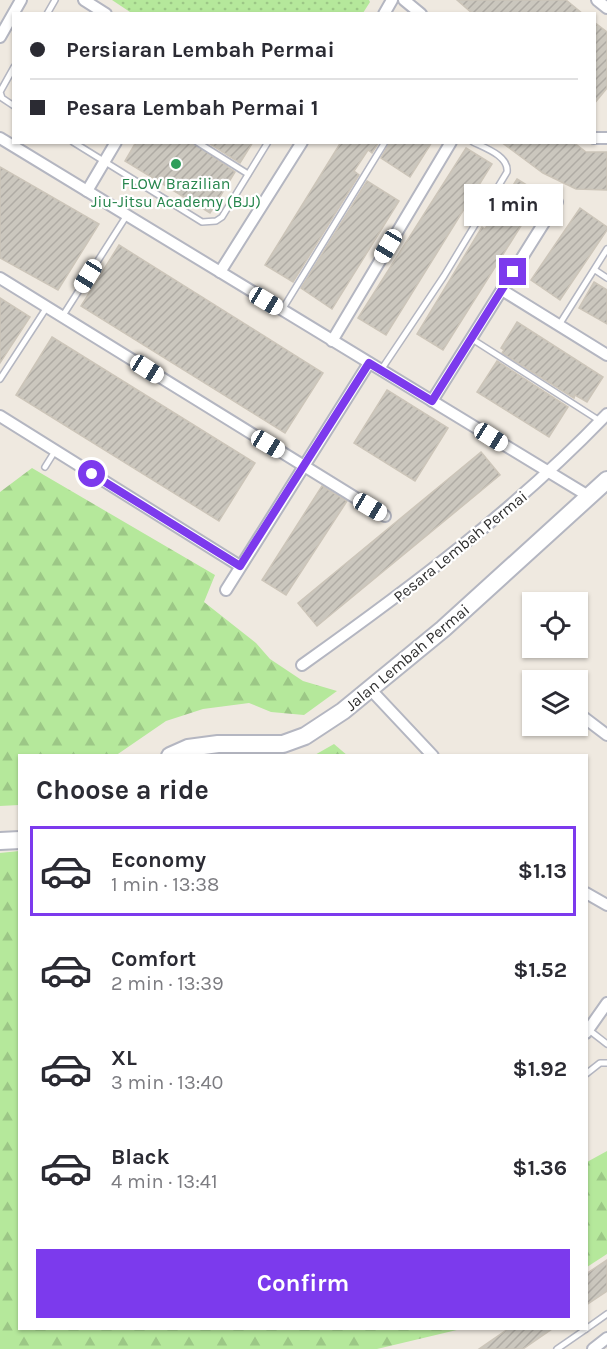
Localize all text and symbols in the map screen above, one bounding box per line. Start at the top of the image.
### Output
text: Persiaran Lembah Permai [66,37,335,63]
text: Pesara Lembah Permai 1 [66,95,318,121]
marker: FLOW Brazilian Jiu-Jitsu Academy (BJJ) [169,157,183,171]
place label: FLOW Brazilian Jiu-Jitsu Academy (BJJ) [91,174,261,211]
callout: 1 min [464,185,562,227]
text: 1 min [488,193,539,216]
car [371,226,405,266]
car [71,256,105,296]
route end [499,258,526,285]
car [246,284,286,318]
car [127,352,167,386]
car [471,420,511,454]
car [248,427,288,461]
route start [78,460,105,487]
street label: Pesara Lembah Permai [390,487,531,606]
car [350,490,390,524]
map controls [522,592,588,736]
button: locate [522,592,588,658]
street label: Jalan Lembah Permai [342,600,473,715]
button: layers [522,670,588,736]
text: Choose a ride [36,774,209,806]
icon: car [39,844,93,898]
text: Economy [111,847,206,873]
text: $1.13 [518,858,567,884]
text: 1 min · 13:38 [111,873,219,896]
icon: car [39,943,93,997]
text: Comfort [111,946,196,972]
text: $1.52 [513,957,567,983]
text: 2 min · 13:39 [111,972,224,995]
icon: car [39,1042,93,1096]
text: XL [111,1045,137,1071]
text: $1.92 [513,1056,567,1082]
text: 3 min · 13:40 [111,1071,223,1094]
icon: car [39,1141,93,1195]
text: Black [111,1144,170,1170]
text: $1.36 [512,1155,567,1181]
text: 4 min · 13:41 [111,1170,218,1193]
button: Confirm [36,1249,570,1318]

